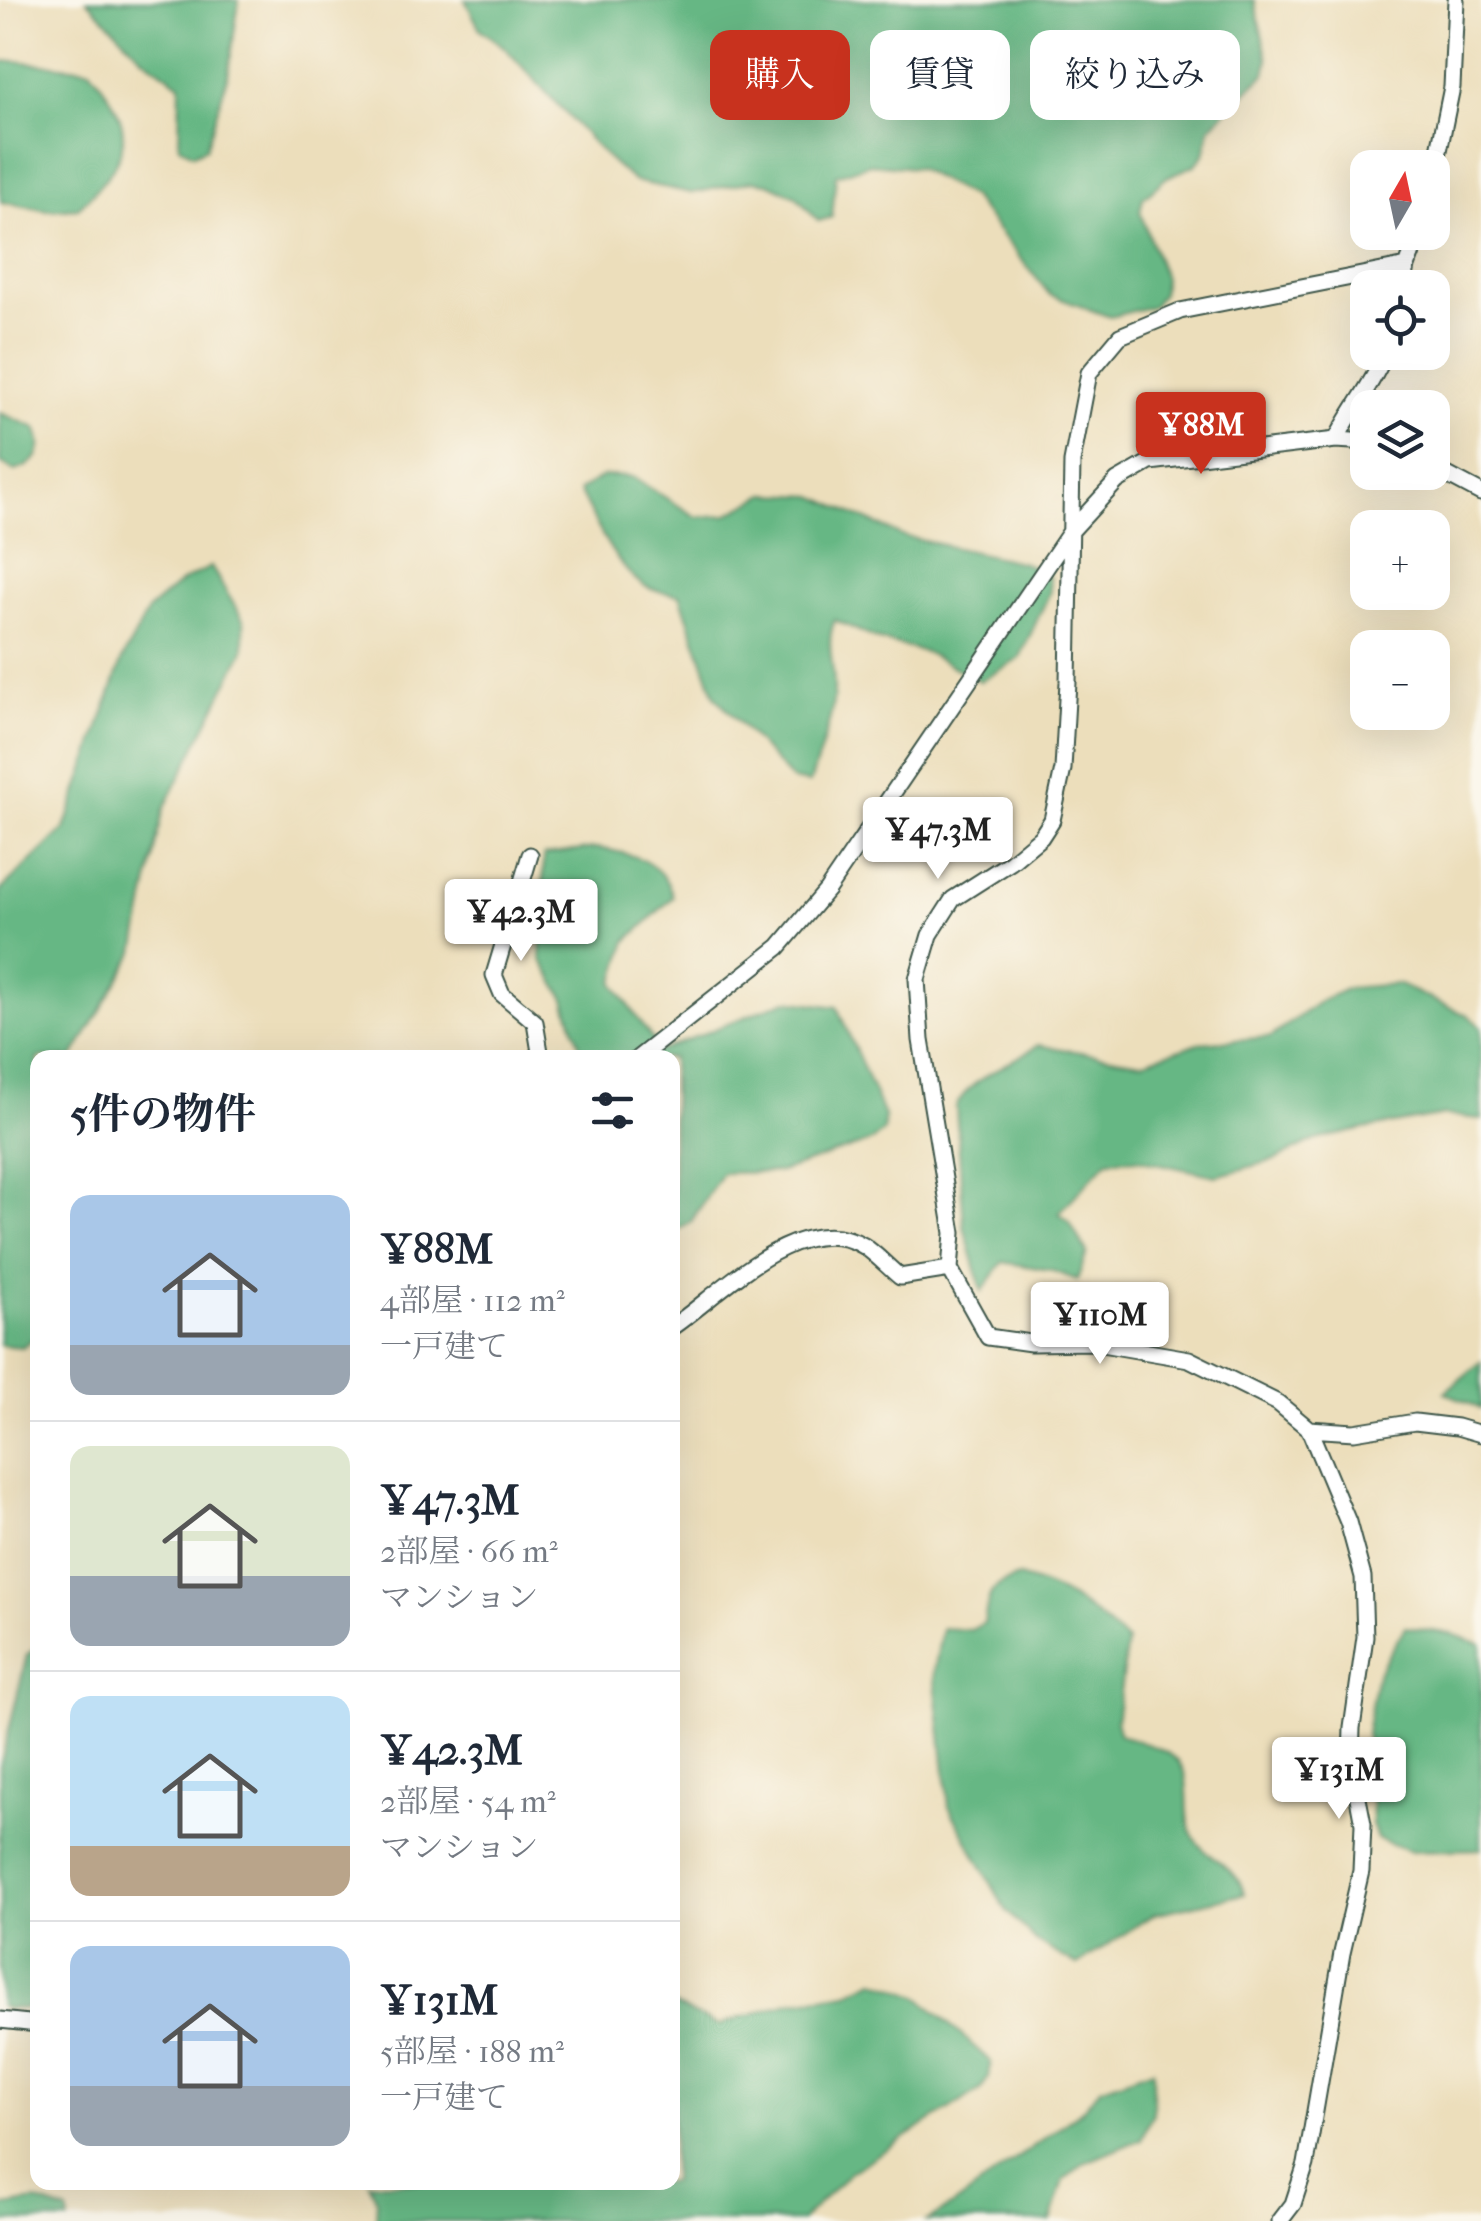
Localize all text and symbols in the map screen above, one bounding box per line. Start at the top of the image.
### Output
chip: 購入 [710,30,850,120]
chip: 賃貸 [870,30,1010,120]
chip: 絞り込み [1030,30,1240,120]
north arrow [1350,150,1450,250]
map controls [1350,150,1450,730]
button: locate [1350,270,1450,370]
button: layers [1350,390,1450,490]
pin: ¥88M [1142,392,1260,477]
text: ¥88M [1158,406,1244,443]
button: + [1350,510,1450,610]
button: − [1350,630,1450,730]
pin: ¥47.3M [857,797,1019,882]
text: ¥47.3M [885,811,991,848]
pin: ¥42.3M [440,879,602,964]
text: ¥42.3M [467,893,575,930]
icon: filters [585,1083,640,1138]
text: 5件の物件 [70,1090,256,1139]
text: ¥88M [380,1225,493,1274]
icon: home [150,1235,270,1355]
text: 4部屋 · 112 m² [380,1282,565,1319]
pin: ¥110M [1030,1282,1170,1367]
text: ¥110M [1053,1296,1147,1333]
text: 一戸建て [380,1328,508,1365]
text: ¥47.3M [380,1476,520,1525]
icon: home [150,1486,270,1606]
text: 2部屋 · 66 m² [380,1533,558,1570]
text: マンション [380,1579,539,1616]
text: ¥42.3M [380,1726,523,1775]
icon: home [150,1736,270,1856]
pin: ¥131M [1269,1737,1409,1822]
text: ¥131M [1294,1751,1384,1788]
text: 2部屋 · 54 m² [380,1783,556,1820]
text: マンション [380,1829,539,1866]
text: ¥131M [380,1976,498,2025]
icon: home [150,1986,270,2106]
text: 5部屋 · 188 m² [380,2033,564,2070]
text: 一戸建て [380,2079,508,2116]

